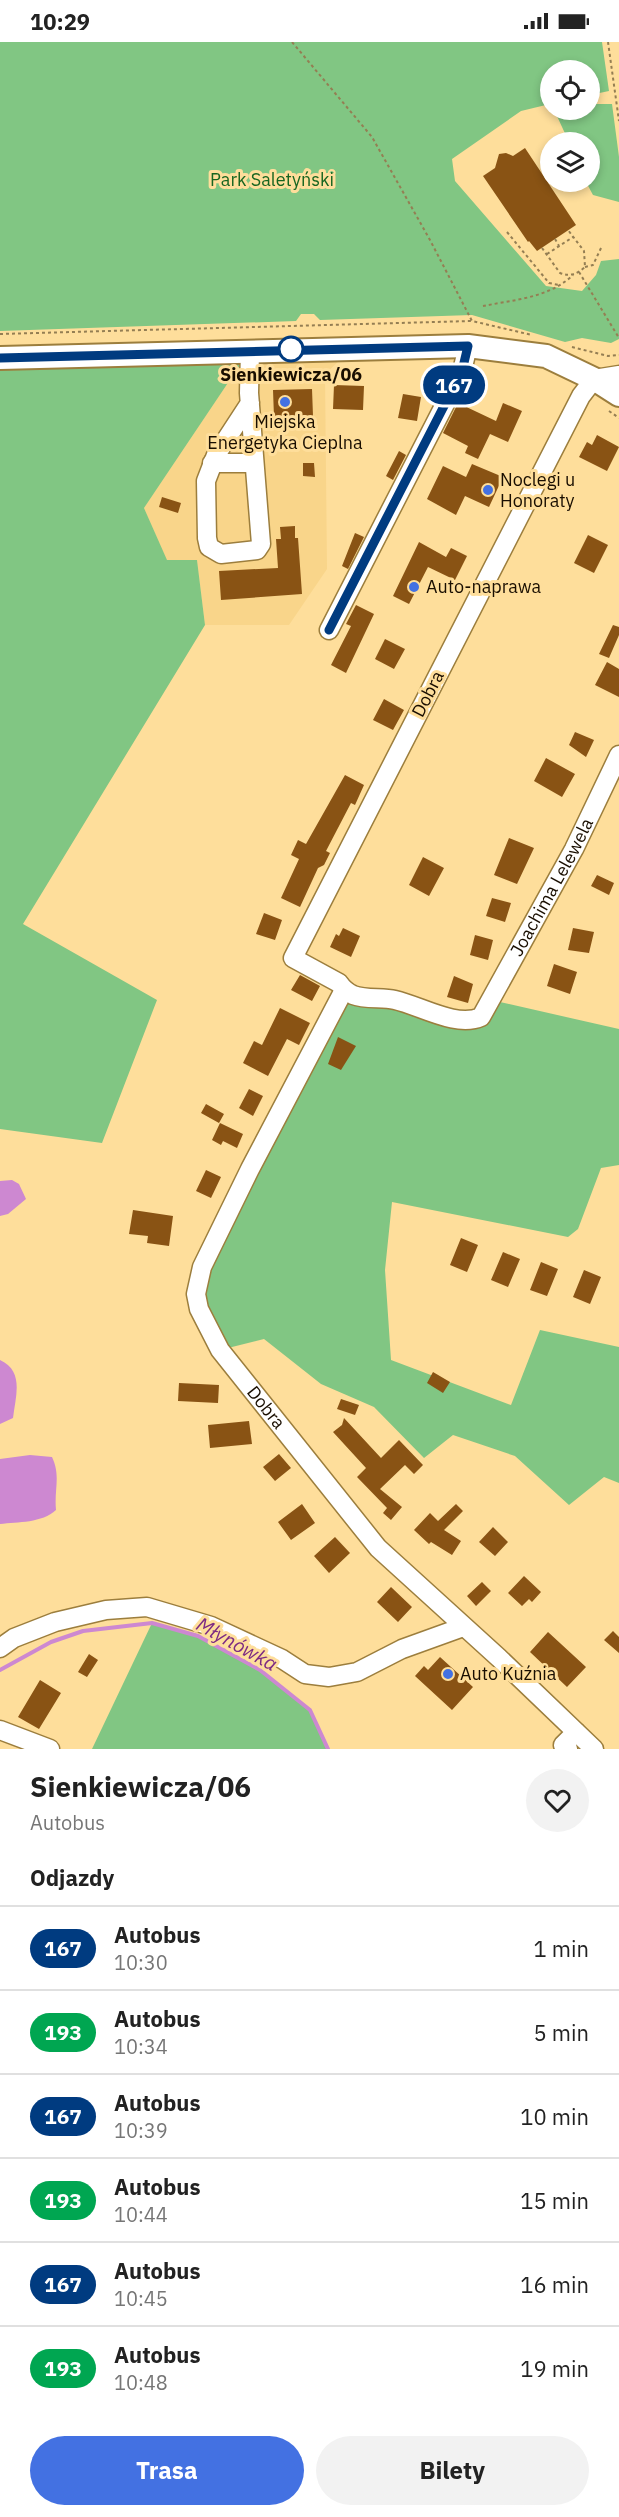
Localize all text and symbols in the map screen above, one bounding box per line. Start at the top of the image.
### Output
text: 10:29 [30,7,90,36]
map controls [540,60,600,192]
button: locate [540,60,600,120]
button: layers [540,132,600,192]
park label: Park Saletyński [210,168,334,191]
marker: Sienkiewicza/06 [278,336,304,362]
place label: Sienkiewicza/06 [220,363,362,386]
line badge: 167 [420,366,488,404]
text: 167 [435,371,473,399]
marker: Miejska Energetyka Cieplna [278,395,292,409]
place label: Miejska Energetyka Cieplna [207,410,363,454]
place label: Noclegi u Honoraty [500,468,575,512]
marker: Noclegi u Honoraty [481,483,495,497]
place label: Auto-naprawa [426,575,541,598]
marker: Auto-naprawa [407,580,421,594]
street label: Dobra [406,666,449,721]
street label: Joachima Lelewela [505,814,598,960]
street label: Dobra [242,1381,291,1434]
water label: Młynówka [192,1610,283,1677]
place label: Auto Kuźnia [460,1662,557,1685]
marker: Auto Kuźnia [441,1667,455,1681]
text: Sienkiewicza/06 [30,1768,251,1805]
button: heart [526,1769,589,1832]
text: Autobus [30,1809,105,1836]
text: Odjazdy [30,1863,114,1892]
text: Autobus [114,1920,201,1949]
text: 167 [44,1934,82,1962]
text: 1 min [533,1934,589,1963]
text: 10:30 [114,1949,168,1976]
text: Autobus [114,2004,201,2033]
text: 193 [44,2018,82,2046]
text: 5 min [533,2018,589,2047]
text: 10:34 [114,2033,168,2060]
text: Autobus [114,2088,201,2117]
text: 167 [44,2102,82,2130]
text: 10 min [520,2102,589,2131]
text: 10:39 [114,2117,168,2144]
text: Autobus [114,2172,201,2201]
text: 193 [44,2186,82,2214]
text: 15 min [520,2186,589,2215]
text: 10:44 [114,2201,168,2228]
text: Autobus [114,2256,201,2285]
text: 167 [44,2270,82,2298]
text: 16 min [520,2270,589,2299]
text: 10:45 [114,2285,168,2312]
text: Autobus [114,2340,201,2369]
text: 193 [44,2354,82,2382]
text: 19 min [520,2354,589,2383]
text: 10:48 [114,2369,168,2396]
button: Trasa [30,2436,304,2505]
button: Bilety [316,2436,589,2505]

